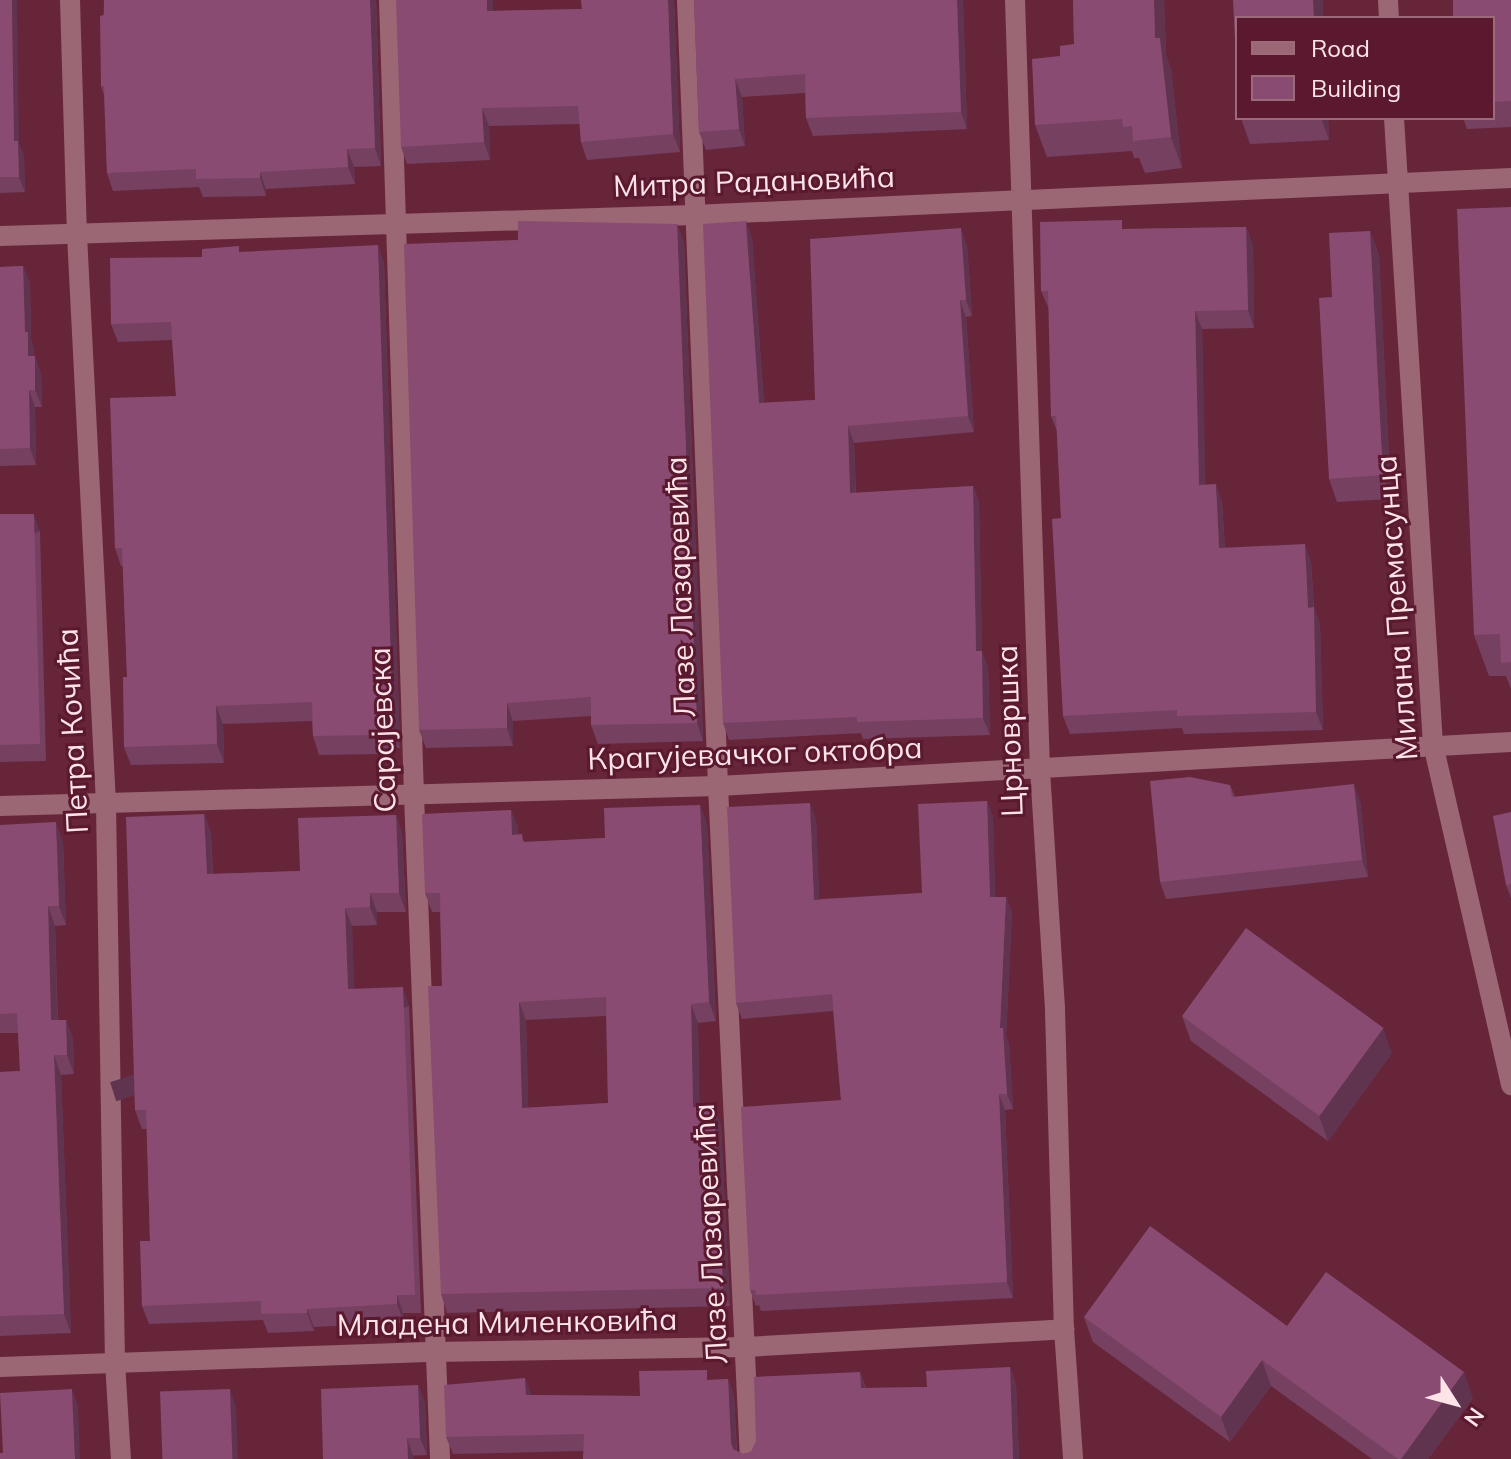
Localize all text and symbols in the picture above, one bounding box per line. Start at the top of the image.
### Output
legend [1235,16,1495,120]
text: Road [1311,33,1370,63]
text: Building [1311,73,1401,103]
street label: Митра Радановића [613,158,895,204]
street label: Милана Премасунца [1367,454,1425,762]
street label: Лазе Лазаревића [657,456,703,718]
street label: Петра Кочића [49,627,95,835]
street label: Црновршка [988,645,1030,817]
street label: Сарајевска [361,647,403,813]
street label: Крагујевачког октобра [587,729,923,777]
street label: Лазе Лазаревића [685,1103,735,1365]
street label: Младена Миленковића [336,1301,678,1343]
north arrow [1415,1363,1495,1443]
text: N [1458,1402,1491,1432]

